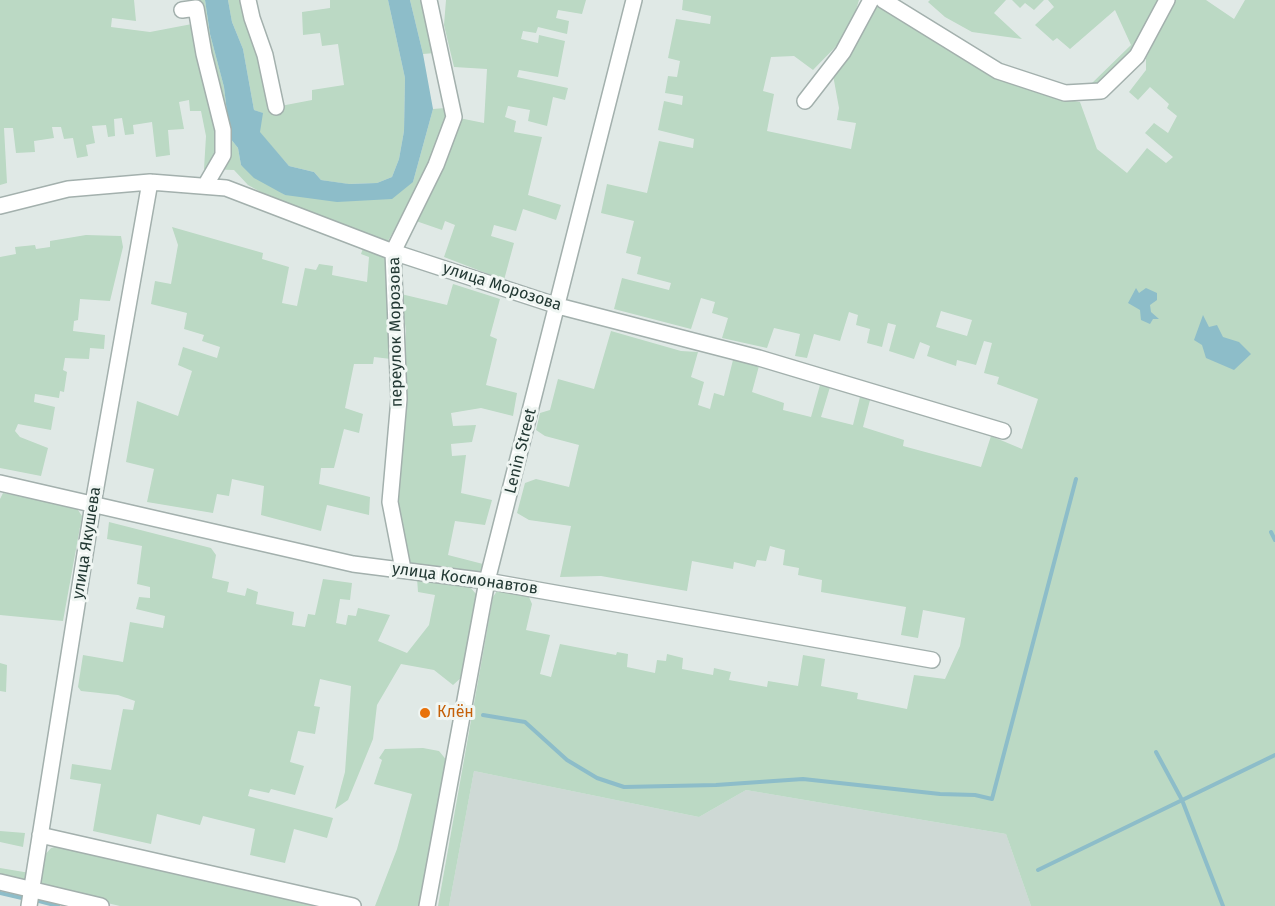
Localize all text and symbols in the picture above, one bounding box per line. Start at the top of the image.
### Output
street label: переулок Морозова [385,257,407,407]
street label: улица Морозова [440,259,564,315]
street label: Lenin Street [501,406,541,496]
street label: улица Якушева [69,485,105,601]
street label: улица Космонавтов [391,559,539,599]
place label: Клён [437,703,474,723]
marker: Клён [418,706,432,720]

